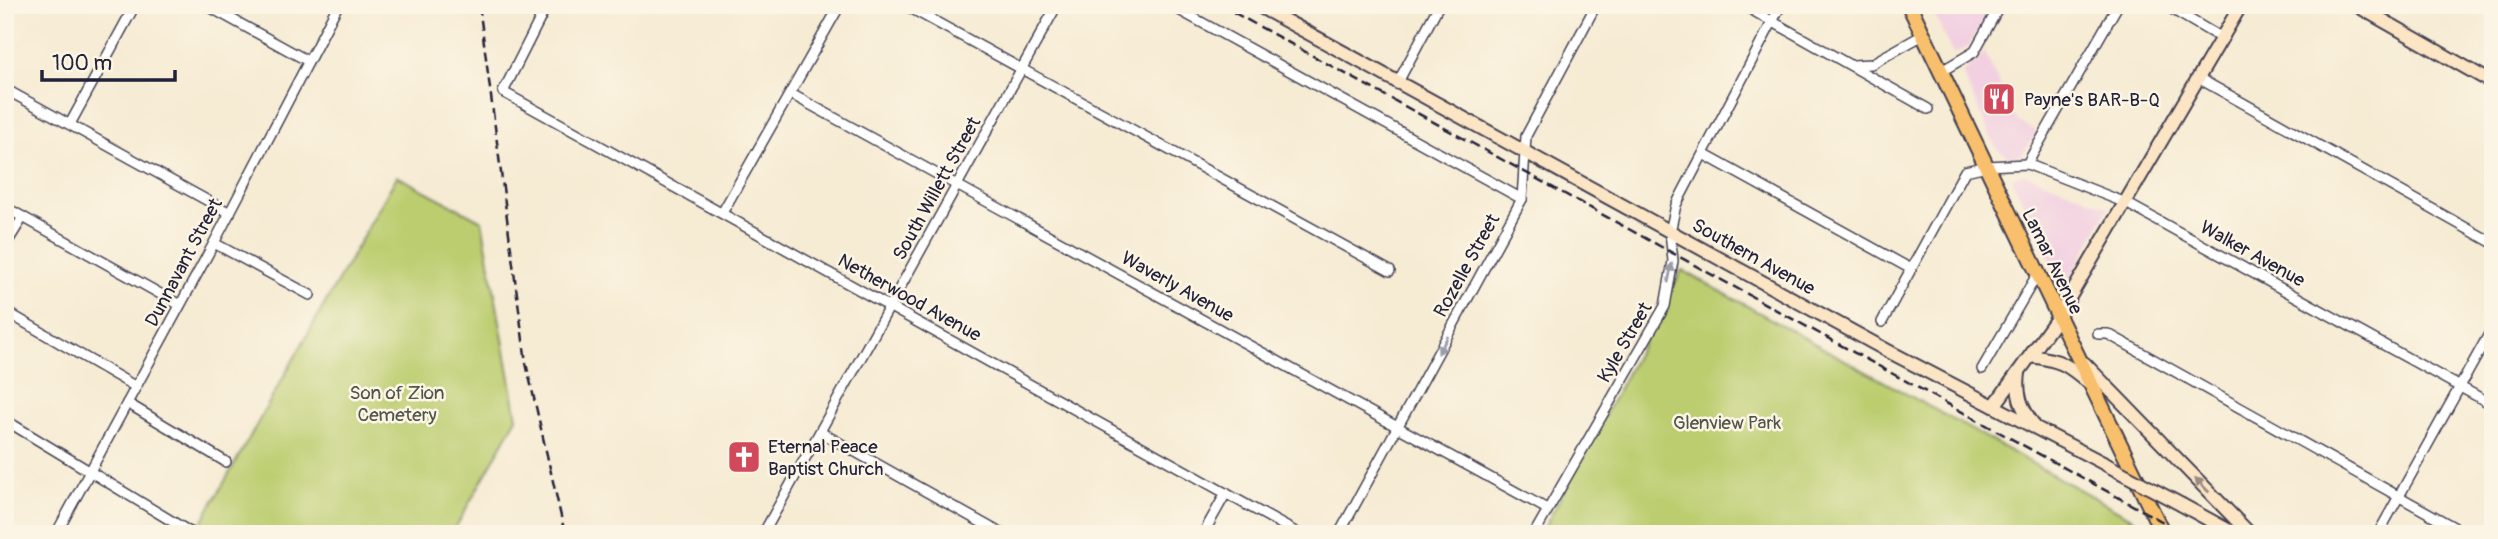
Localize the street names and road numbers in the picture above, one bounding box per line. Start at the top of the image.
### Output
street label: South Willett Street [887,112,986,264]
street label: Dunnavant Street [140,194,228,331]
street label: Lamar Avenue [2016,205,2088,319]
street label: Rozelle Street [1429,209,1505,321]
street label: Southern Avenue [1688,213,1820,301]
street label: Walker Avenue [2196,215,2310,293]
street label: Waverly Avenue [1117,246,1239,328]
street label: Netherwood Avenue [834,249,986,347]
street label: Kyle Street [1592,298,1658,387]

